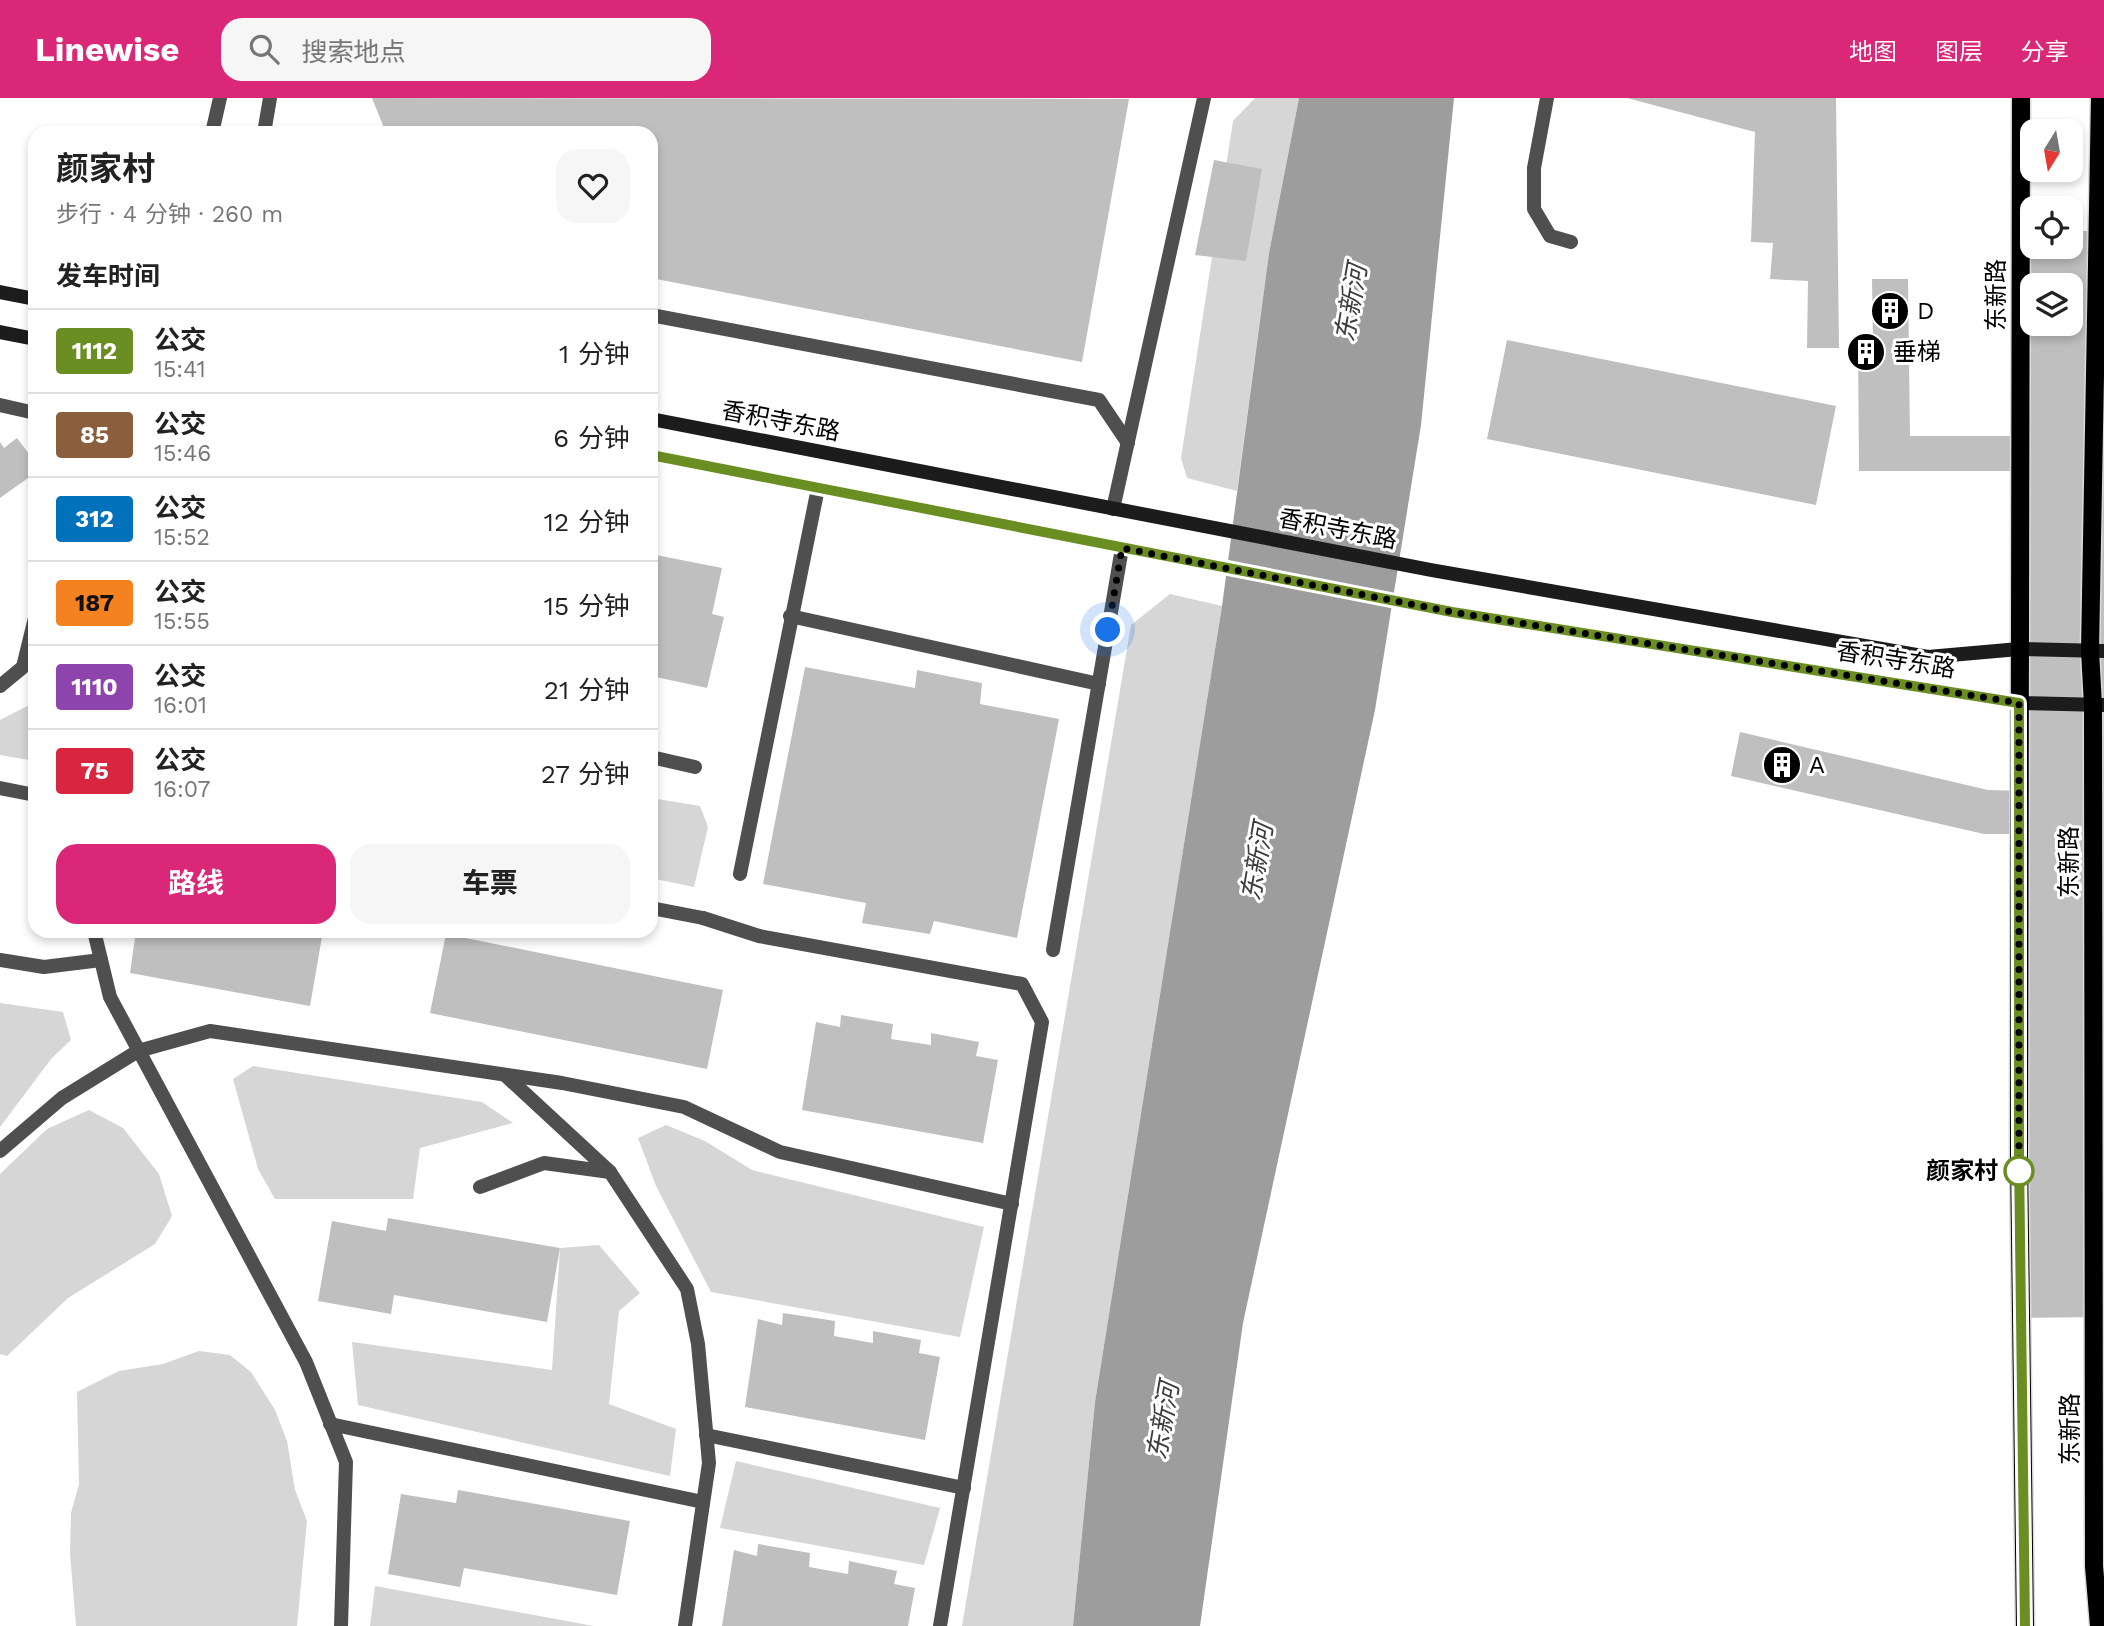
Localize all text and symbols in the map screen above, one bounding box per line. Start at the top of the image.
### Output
search box [221,18,711,81]
text: Linewise [35,30,179,69]
icon: search [245,30,283,68]
text: 搜索地点 [301,37,405,67]
text: 地图 [1849,38,1897,66]
text: 图层 [1935,38,1983,66]
text: 分享 [2021,38,2069,66]
north arrow [2020,119,2082,182]
map controls [2020,119,2083,336]
text: 颜家村 [56,149,155,188]
button: heart [556,149,630,223]
button: locate [2020,196,2083,259]
text: 步行 · 4 分钟 · 260 m [56,201,283,228]
water label: 东新河 [1329,257,1373,344]
street label: 东新路 [1982,259,2010,331]
text: 发车时间 [56,261,160,291]
button: layers [2020,273,2083,336]
building icon: D [1869,290,1911,332]
place label: D [1917,297,1934,325]
text: 公交 [154,325,206,355]
building icon: 垂梯 [1845,331,1887,373]
text: 1112 [72,337,117,365]
place label: 垂梯 [1893,338,1941,366]
text: 1 分钟 [559,339,630,369]
text: 15:41 [154,356,206,383]
street label: 香积寺东路 [719,396,843,446]
text: 公交 [154,409,206,439]
text: 85 [80,421,109,449]
text: 6 分钟 [553,423,630,453]
text: 15:46 [154,440,211,467]
text: 公交 [154,493,206,523]
street label: 香积寺东路 [1276,504,1400,554]
text: 312 [75,505,114,533]
text: 12 分钟 [544,507,630,537]
text: 15:52 [154,524,210,551]
text: 公交 [154,577,206,607]
text: 187 [75,589,114,617]
text: 15 分钟 [544,591,630,621]
text: 15:55 [154,608,210,635]
your location [1090,612,1125,647]
street label: 香积寺东路 [1835,637,1957,683]
text: 公交 [154,661,206,691]
text: 1110 [71,673,118,701]
text: 21 分钟 [544,675,630,705]
text: 16:01 [154,692,207,719]
building icon: A [1761,744,1803,786]
text: 公交 [154,745,206,775]
place label: A [1809,751,1825,779]
text: 75 [80,757,109,785]
text: 27 分钟 [541,759,630,789]
text: 16:07 [154,776,211,803]
water label: 东新河 [1235,816,1279,903]
street label: 东新路 [2055,826,2083,898]
button: 路线 [56,844,336,924]
button: 车票 [350,844,630,924]
marker: 颜家村 [2004,1156,2034,1186]
place label: 颜家村 [1926,1157,1998,1185]
water label: 东新河 [1141,1375,1185,1462]
street label: 东新路 [2056,1393,2084,1465]

